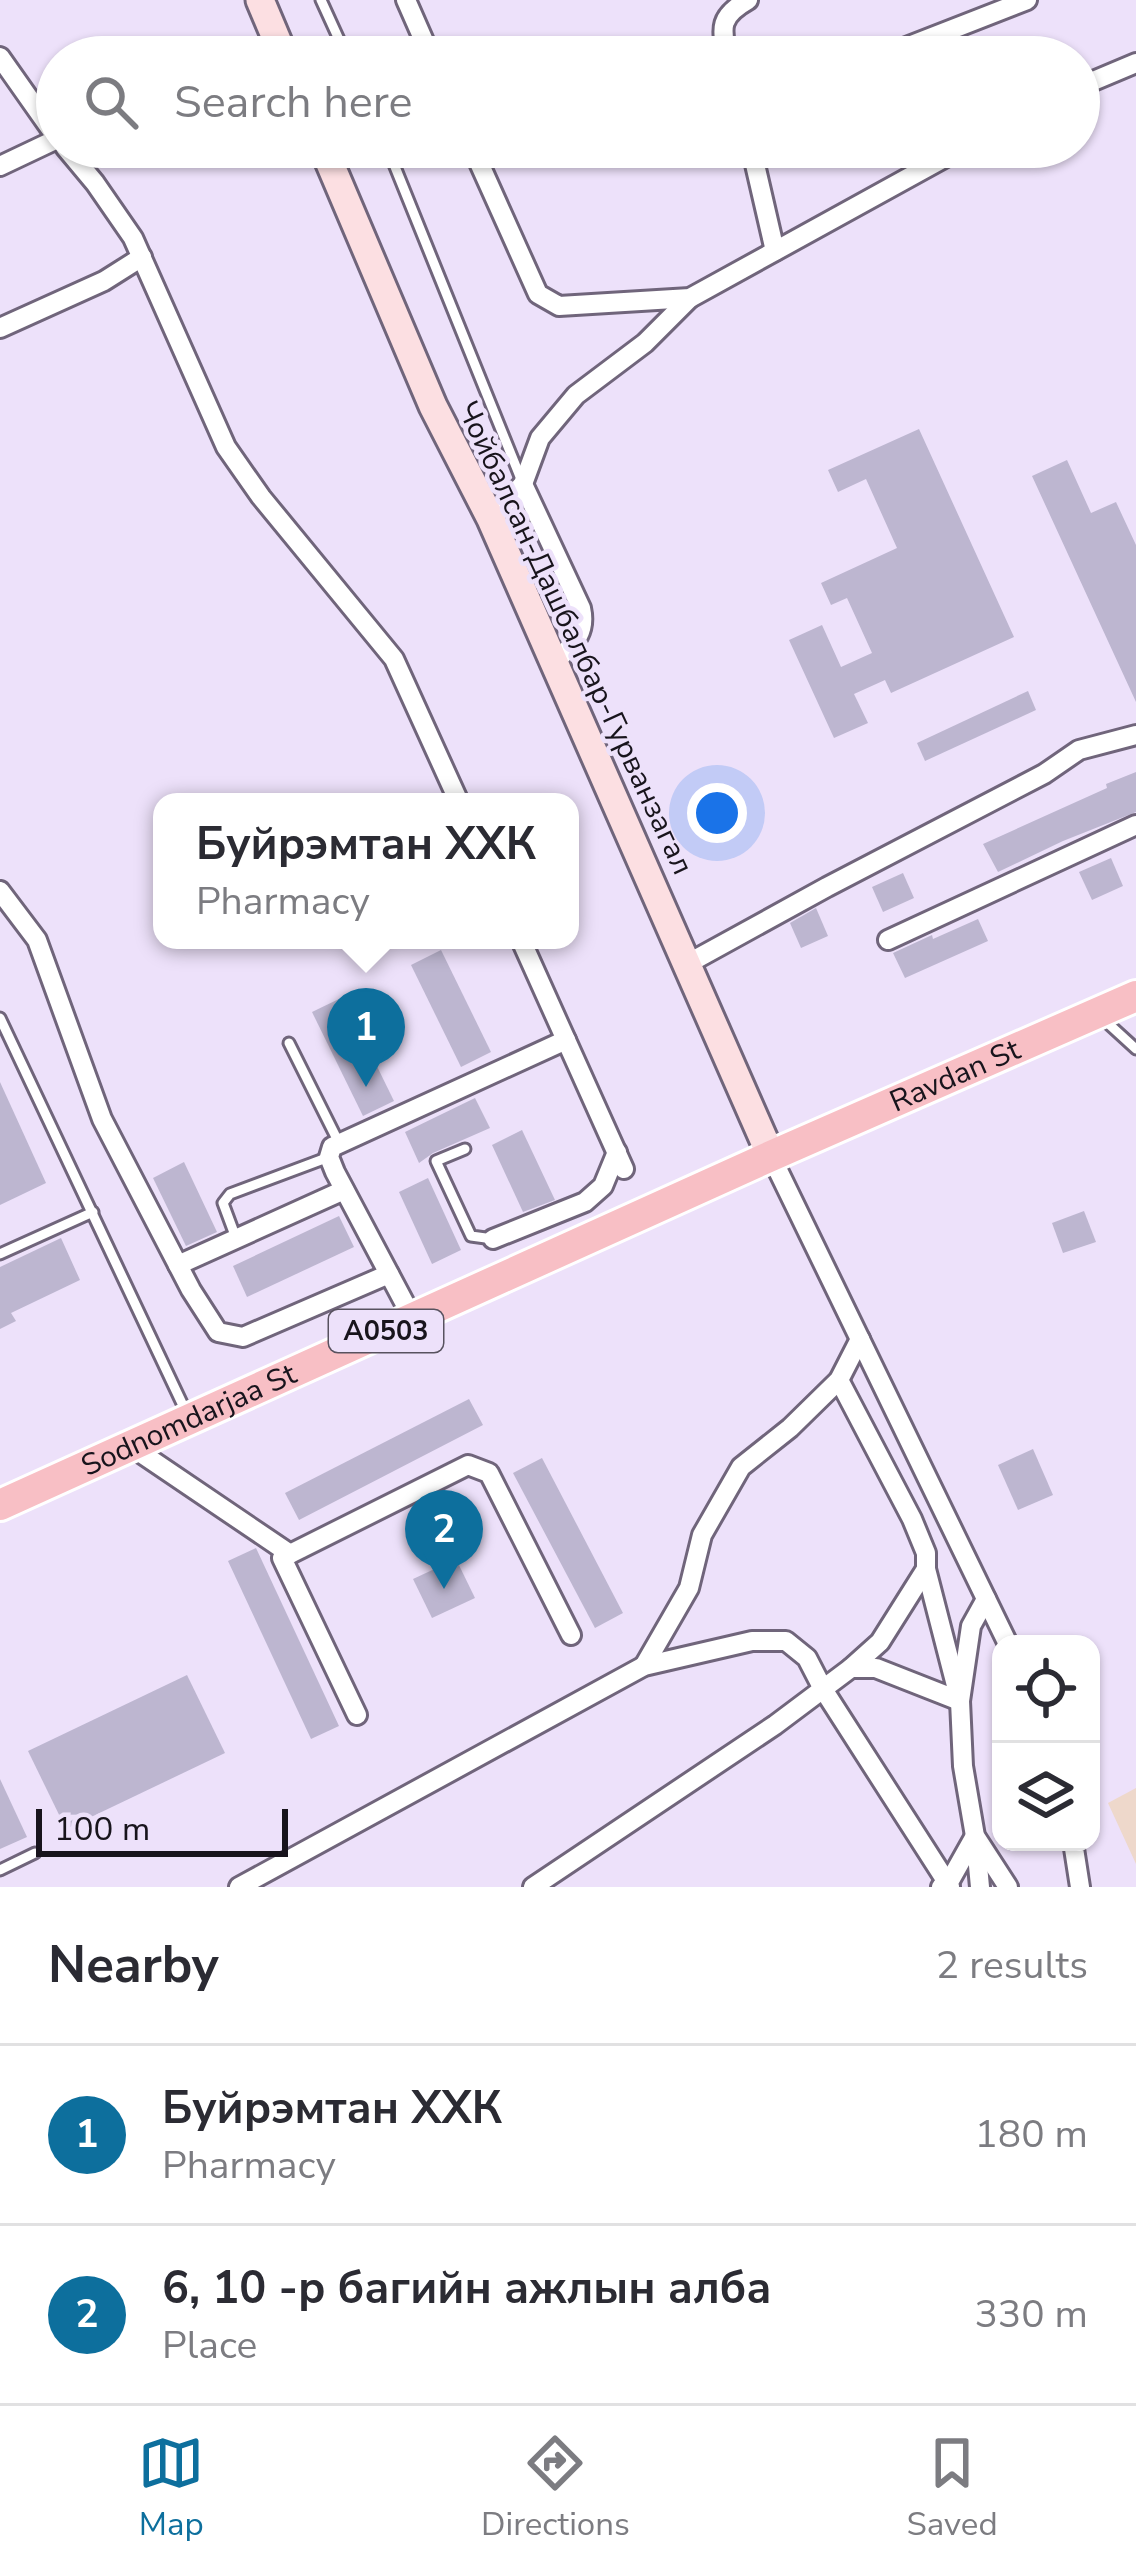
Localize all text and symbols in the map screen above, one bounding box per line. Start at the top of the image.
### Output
search box [36,36,1100,168]
icon: search [78,69,144,135]
text: Search here [174,72,413,133]
street label: Чойбалсан-Дашбалбар-Гурванзагал [447,395,703,881]
your location [687,783,747,843]
popup [153,793,579,949]
text: Буйрэмтан ХХК [196,814,536,875]
text: Pharmacy [196,875,370,928]
pin: 1 [327,988,405,1087]
street label: Ravdan St [883,1029,1027,1122]
road number: A0503 [329,1310,443,1352]
street label: Sodnomdarjaa St [75,1353,303,1486]
pin: 2 [405,1490,483,1589]
map controls [992,1635,1100,1851]
button: locate [992,1635,1100,1743]
button: layers [992,1743,1100,1851]
scale bar [36,1803,288,1856]
text: 100 m [54,1807,150,1852]
text: Nearby [48,1930,219,2000]
text: 2 results [936,1939,1088,1992]
text: Буйрэмтан ХХК [162,2078,502,2139]
text: 1 [75,2108,99,2161]
text: 180 m [974,2108,1088,2161]
text: Pharmacy [162,2139,336,2192]
text: 6, 10 -р багийн ажлын алба [162,2258,772,2319]
text: 2 [75,2288,99,2341]
text: 330 m [974,2288,1088,2341]
text: Place [162,2319,257,2372]
tab: Map [138,2430,204,2547]
tab: Directions [481,2430,630,2547]
tab: Saved [906,2430,998,2547]

